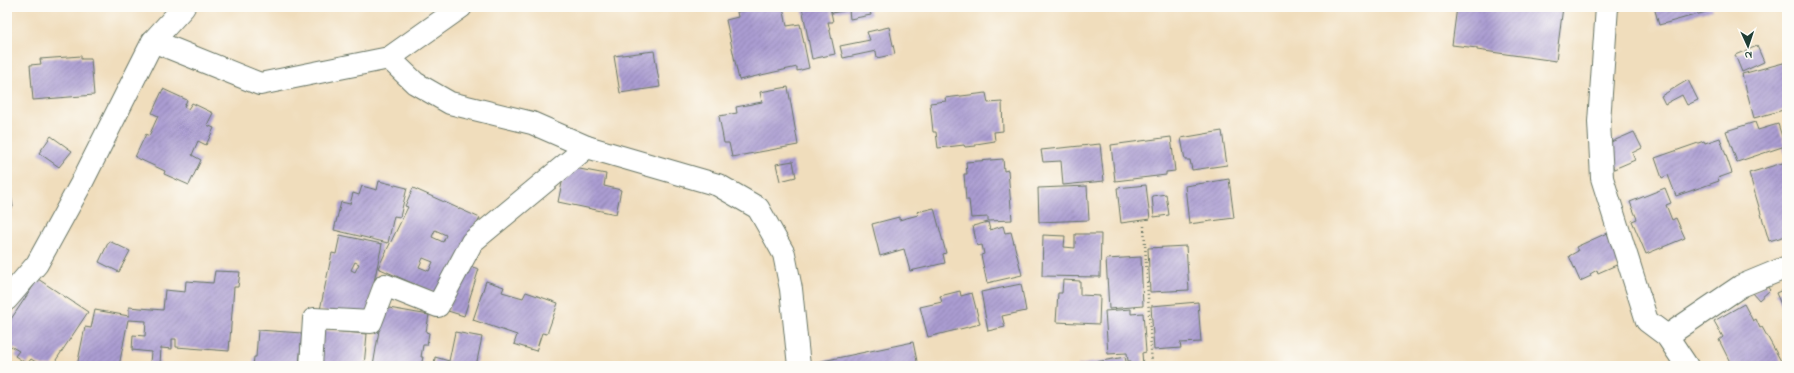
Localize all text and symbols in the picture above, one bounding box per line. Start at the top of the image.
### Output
north arrow [1728,26,1768,66]
text: N [1744,47,1753,63]

